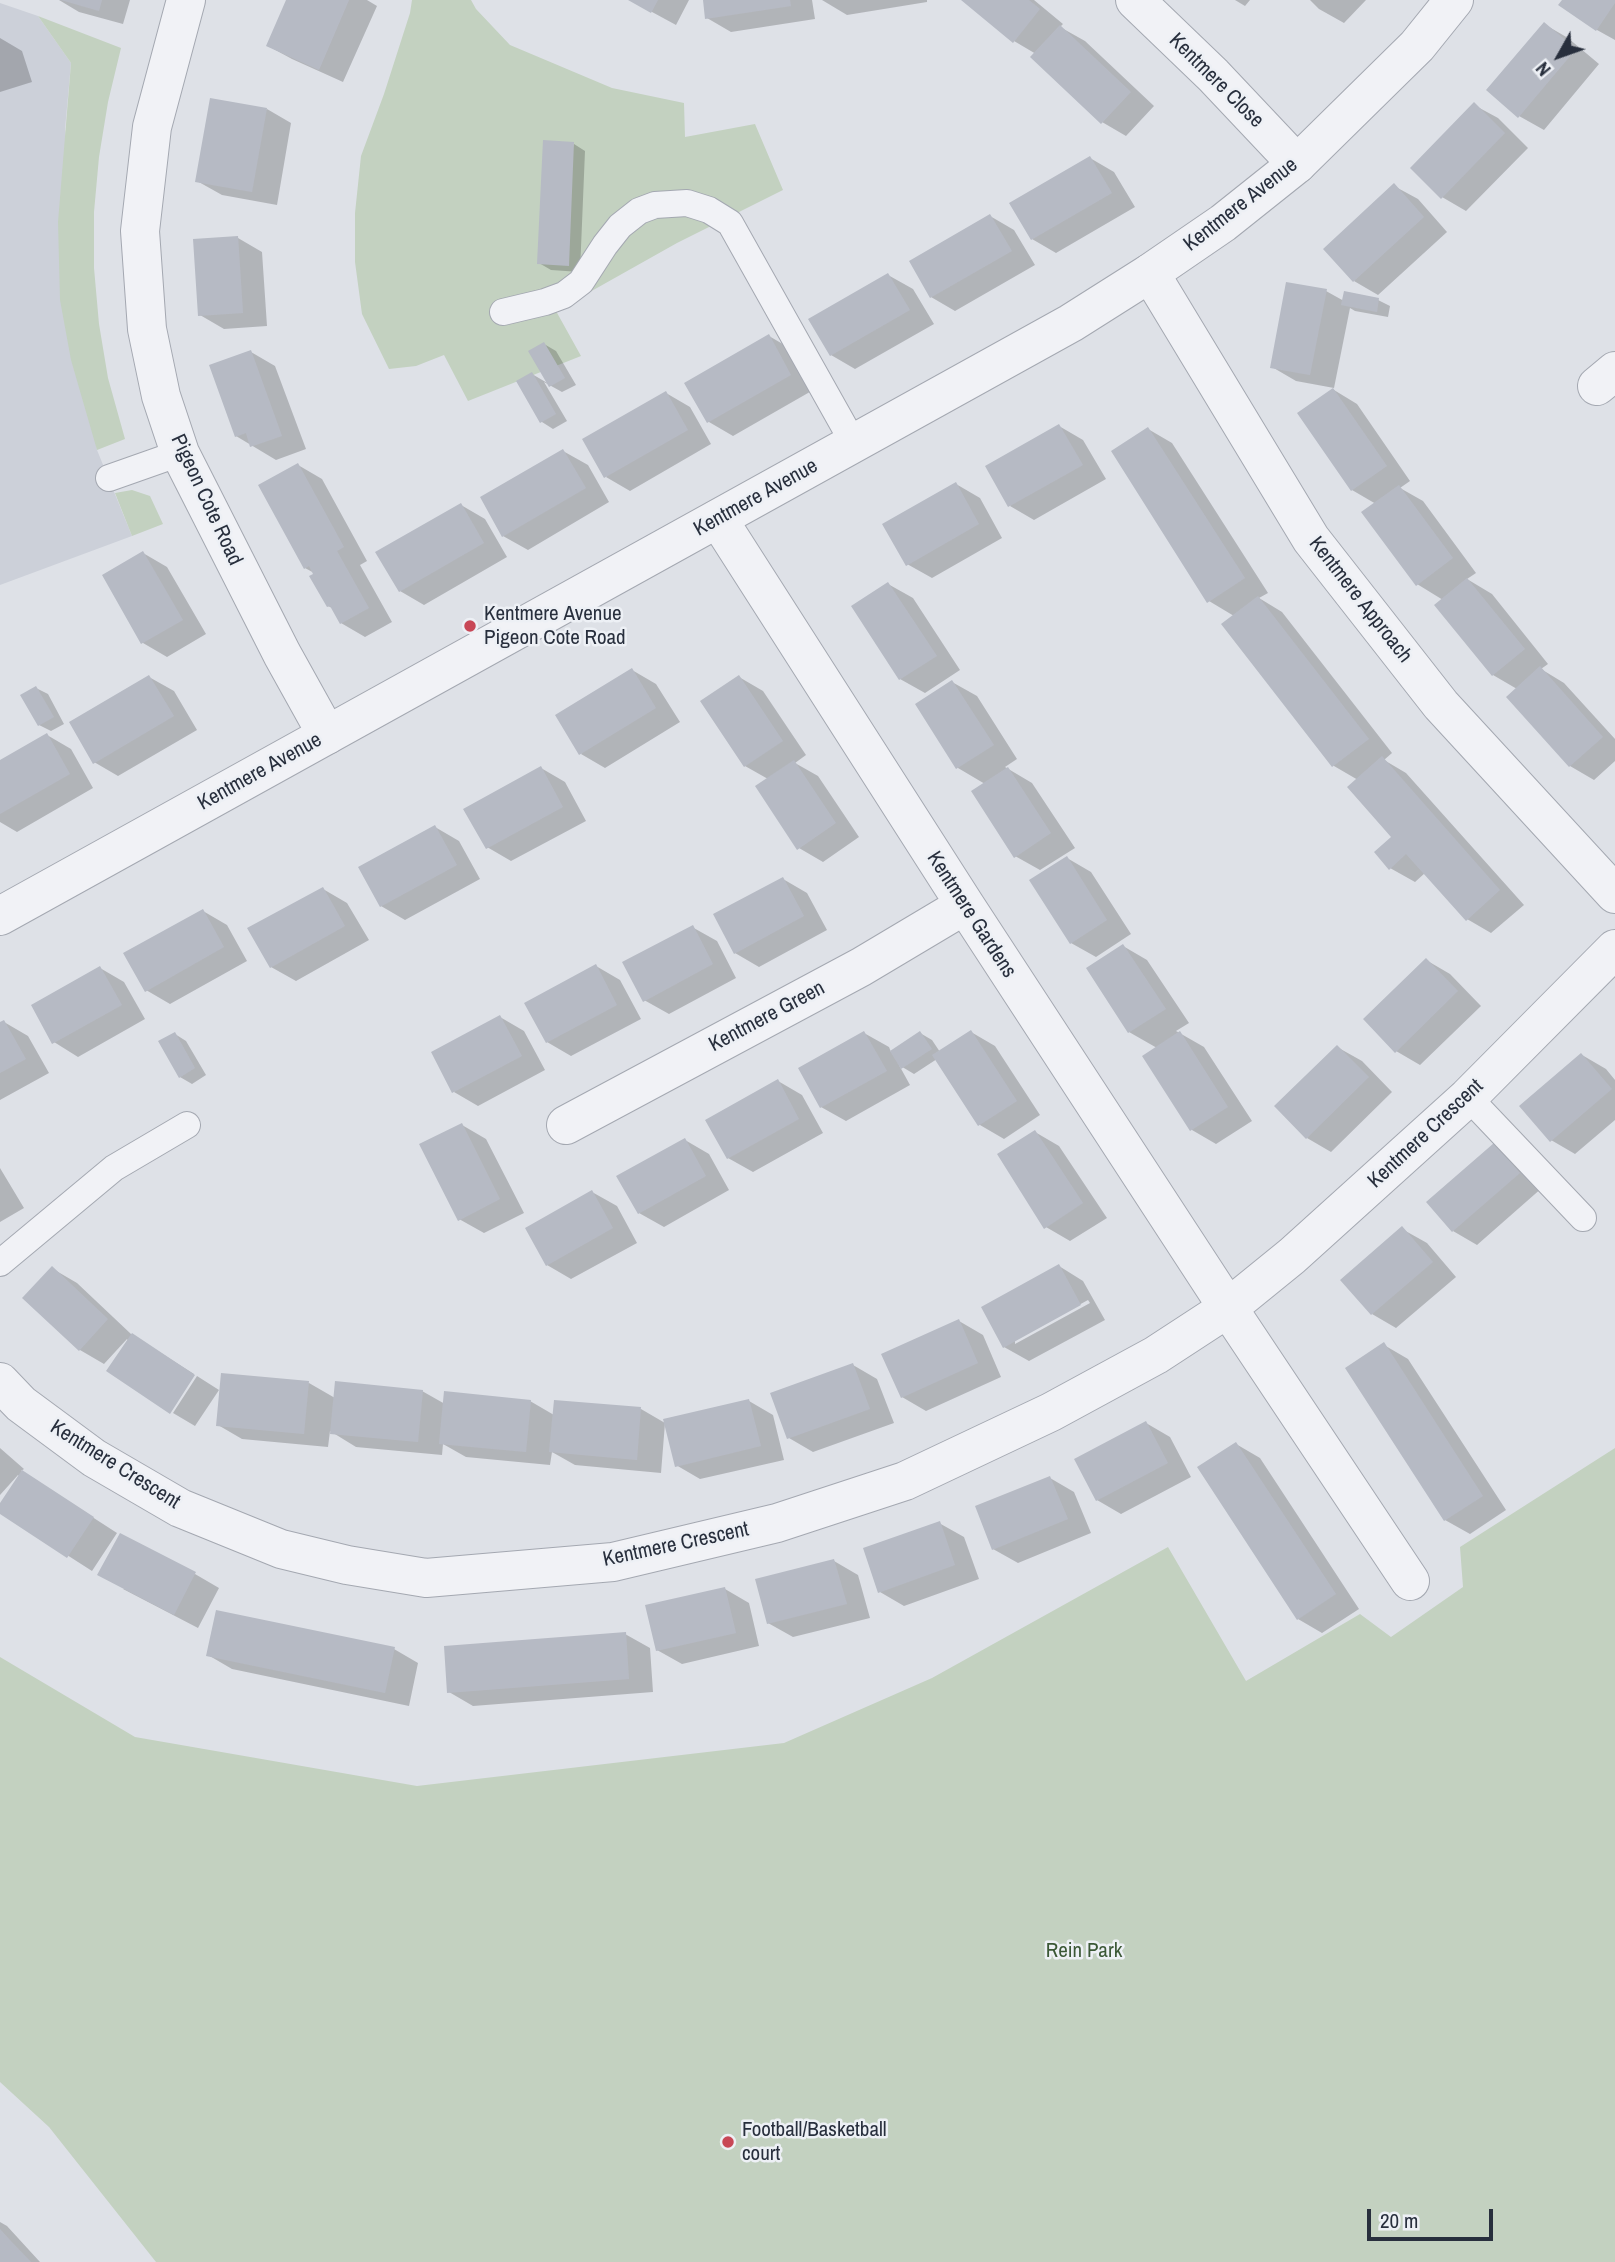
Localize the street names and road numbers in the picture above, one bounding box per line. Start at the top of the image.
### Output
street label: Kentmere Close [1163,28,1269,134]
street label: Kentmere Avenue [1179,153,1303,257]
street label: Pigeon Cote Road [165,430,247,570]
street label: Kentmere Avenue [690,454,822,542]
street label: Kentmere Approach [1303,532,1417,668]
street label: Kentmere Avenue [194,728,326,816]
street label: Kentmere Gardens [921,847,1021,983]
street label: Kentmere Green [705,976,829,1058]
street label: Kentmere Crescent [1363,1074,1489,1194]
street label: Kentmere Crescent [45,1415,185,1515]
street label: Kentmere Crescent [601,1517,751,1573]

